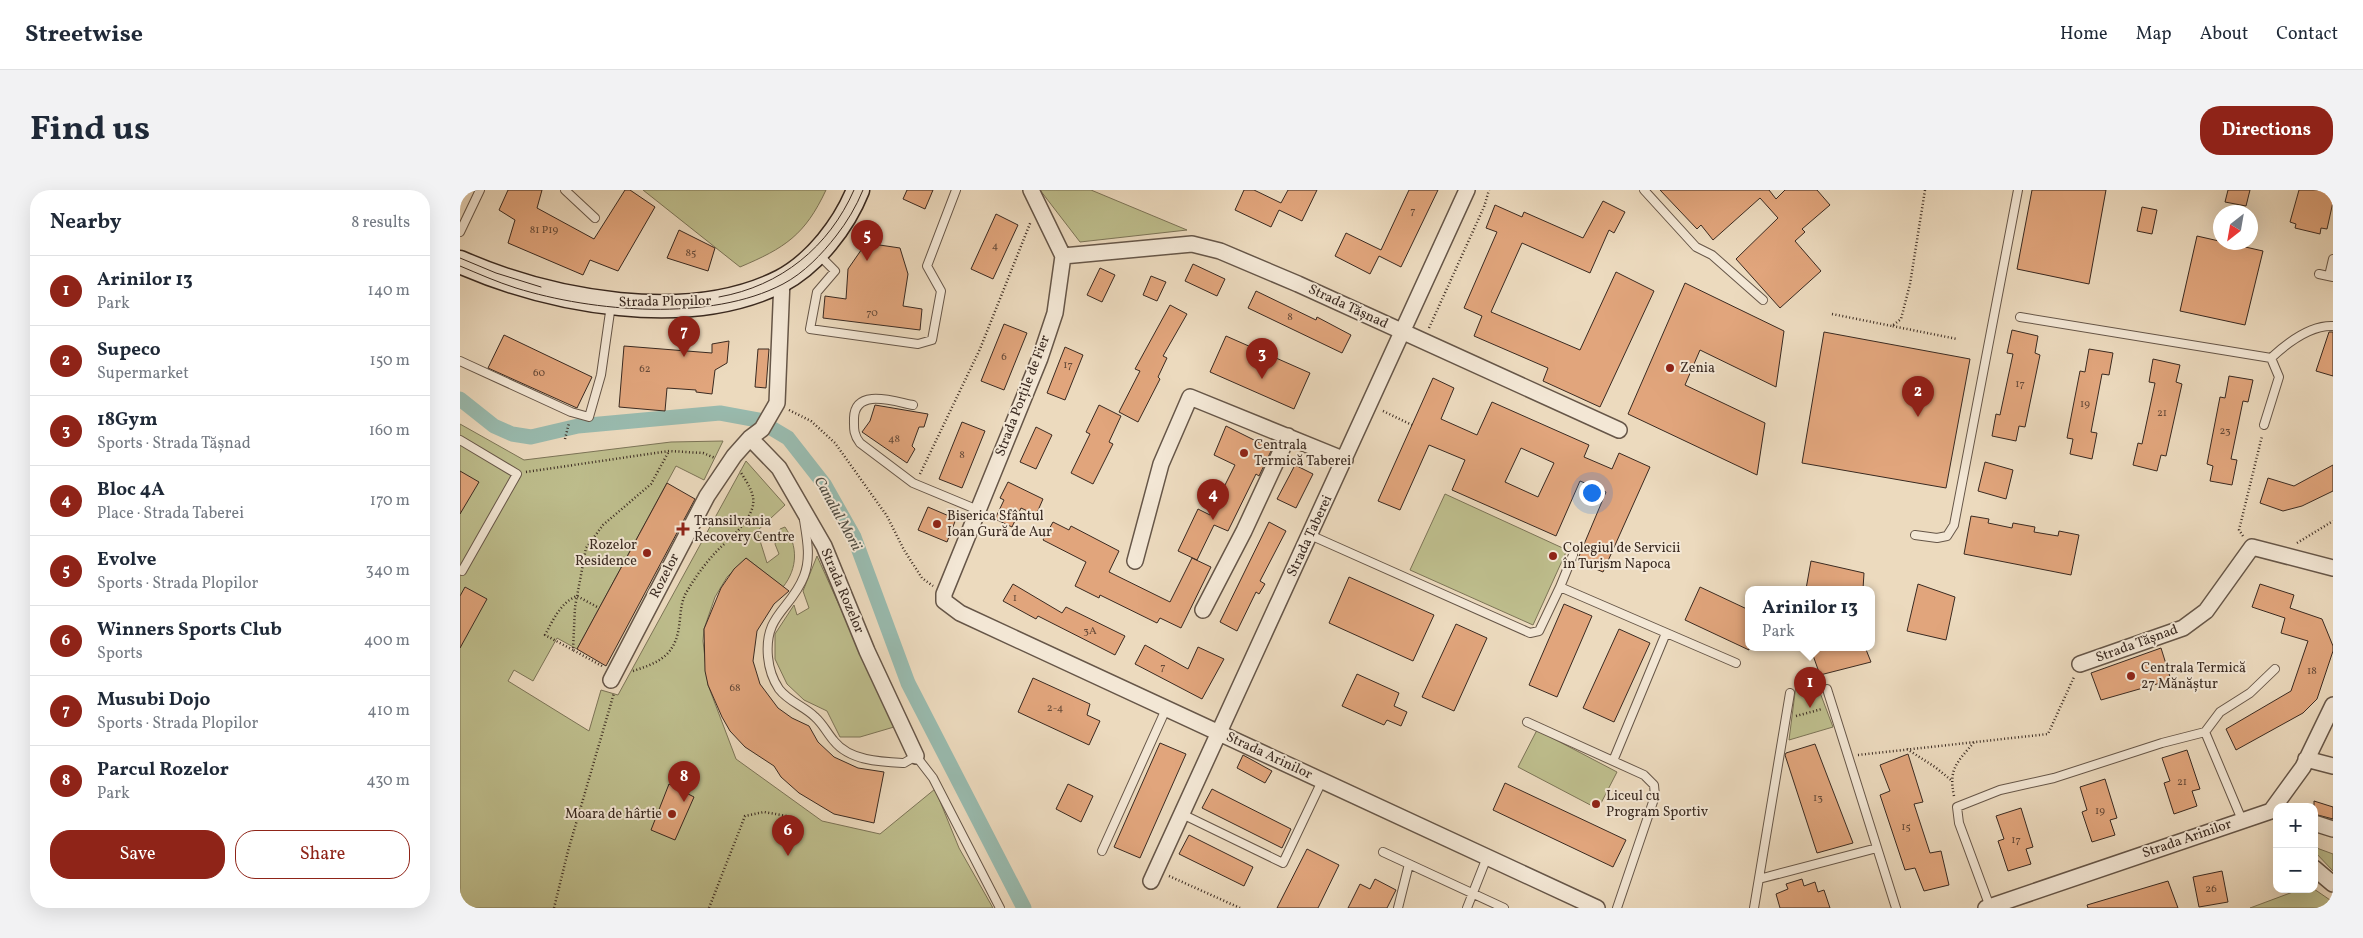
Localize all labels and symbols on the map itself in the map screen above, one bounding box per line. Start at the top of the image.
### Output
house number: 7 [1410,204,1416,219]
north arrow [2213,205,2258,250]
pin: 5 [851,220,883,261]
house number: 81 P19 [530,223,558,238]
house number: 4 [992,239,999,254]
house number: 85 [686,246,696,261]
street label: Strada Tășnad [1305,280,1391,334]
street label: Strada Plopilor [619,292,712,312]
house number: 70 [866,306,878,321]
house number: 8 [1287,310,1293,325]
pin: 7 [668,316,700,357]
street label: Strada Porțile de Fier [991,332,1055,459]
pin: 3 [1246,338,1278,379]
house number: 6 [1001,350,1007,365]
house number: 17 [1063,358,1073,373]
place label: Zenia [1680,359,1715,378]
house number: 62 [639,362,651,377]
marker: Zenia [1664,362,1676,374]
house number: 60 [533,366,545,381]
pin: 2 [1902,376,1934,417]
house number: 17 [2015,377,2025,392]
house number: 19 [2080,397,2090,412]
house number: 21 [2157,406,2167,421]
house number: 23 [2219,424,2231,439]
house number: 48 [888,432,900,447]
place label: Centrala Termică Taberei [1254,436,1351,471]
marker: Centrala Termică Taberei [1238,447,1250,459]
house number: 8 [959,448,965,463]
water label: Canalul Morii [808,473,866,555]
pin: 4 [1197,479,1229,520]
your location [1579,480,1605,506]
street label: Strada Taberei [1283,492,1337,580]
place label: Biserica Sfântul Ioan Gură de Aur [947,507,1052,542]
place label: Transilvania Recovery Centre [694,512,795,547]
marker: Biserica Sfântul Ioan Gură de Aur [931,518,943,530]
marker: Transilvania Recovery Centre [676,522,690,536]
place label: Rozelor Residence [575,536,637,571]
place label: Colegiul de Servicii în Turism Napoca [1563,539,1680,574]
street label: Strada Rozelor [815,545,869,637]
marker: Rozelor Residence [641,547,653,559]
street label: Rozelor [646,550,684,602]
marker: Colegiul de Servicii în Turism Napoca [1547,550,1559,562]
house number: 1 [1013,591,1017,606]
street label: Strada Tășnad [2093,620,2181,668]
house number: 3A [1083,624,1097,639]
place label: Centrala Termică 27 Mănăștur [2141,659,2246,694]
house number: 7 [1160,660,1166,675]
house number: 18 [2307,664,2317,679]
pin: 1 [1794,667,1826,708]
marker: Centrala Termică 27 Mănăștur [2125,670,2137,682]
house number: 68 [729,681,741,696]
house number: 2-4 [1047,701,1064,716]
street label: Strada Arinilor [1223,728,1315,784]
pin: 8 [668,761,700,802]
house number: 21 [2177,775,2187,790]
place label: Liceul cu Program Sportiv [1606,787,1709,822]
house number: 13 [1813,791,1823,806]
marker: Liceul cu Program Sportiv [1590,798,1602,810]
house number: 19 [2095,804,2105,819]
place label: Moara de hârtie [565,805,662,824]
marker: Moara de hârtie [666,808,678,820]
pin: 6 [772,815,804,856]
street label: Strada Arinilor [2140,815,2234,863]
house number: 15 [1901,820,1911,835]
house number: 17 [2011,833,2021,848]
house number: 26 [2205,882,2217,897]

